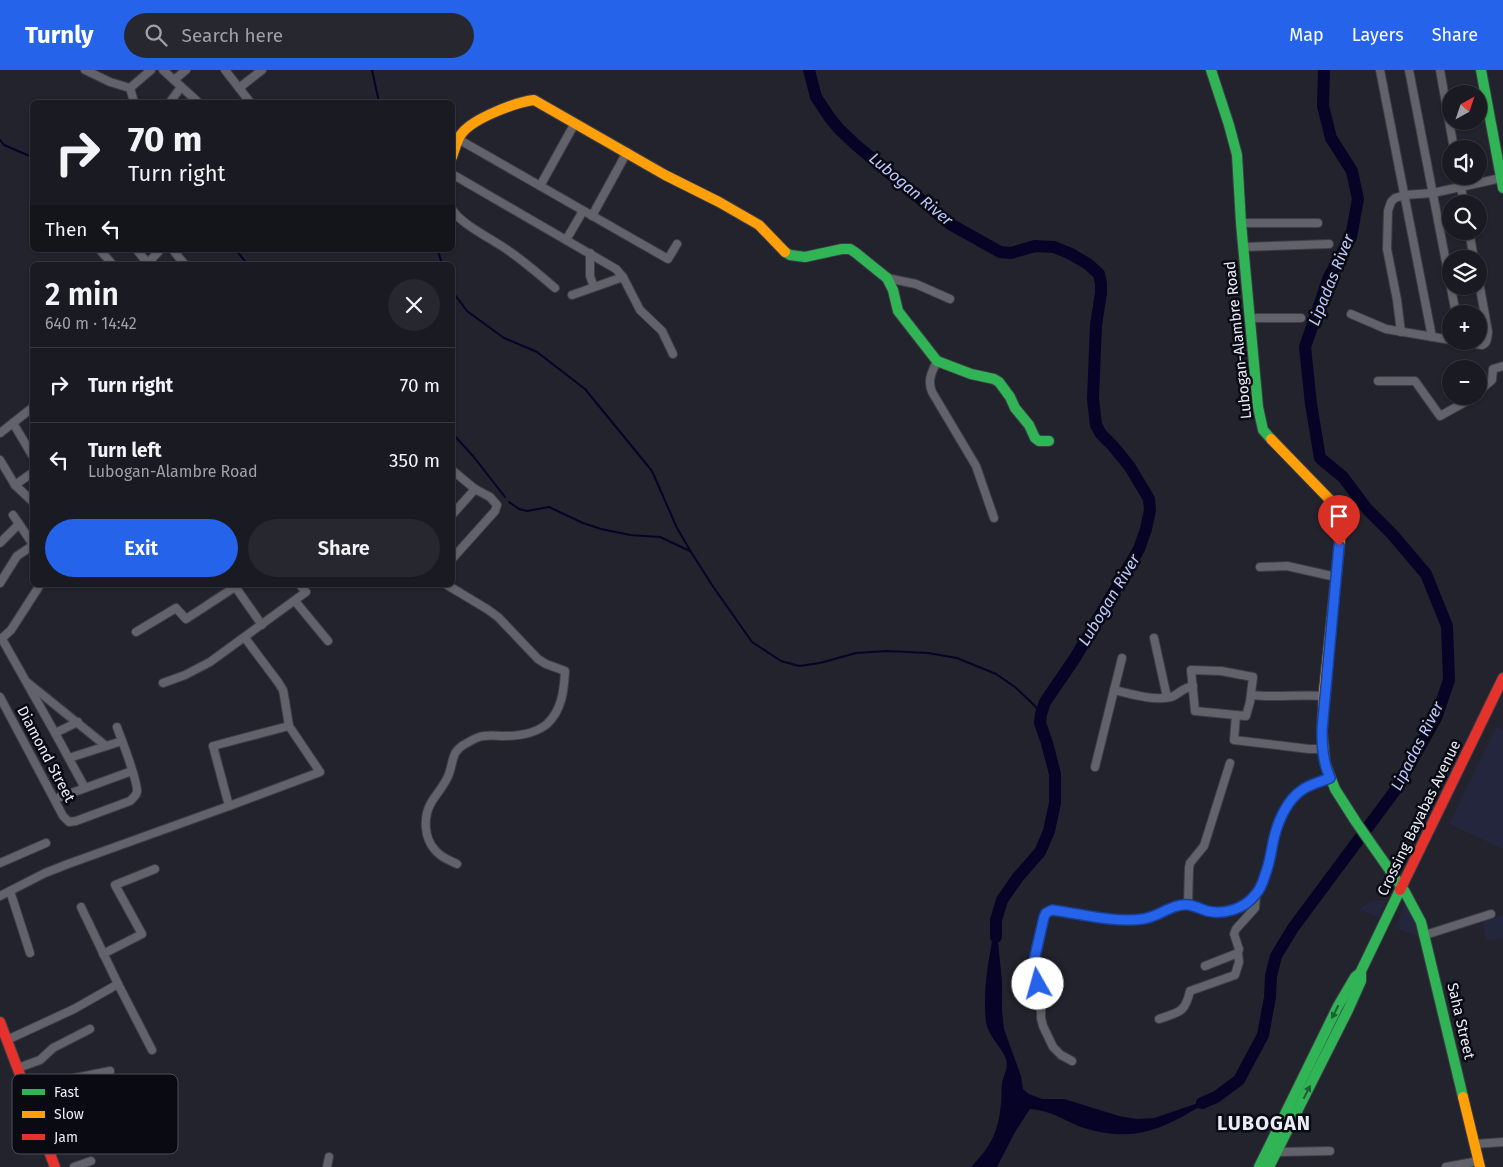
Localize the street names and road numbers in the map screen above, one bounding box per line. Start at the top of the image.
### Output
street label: Lubogan-Alambre Road [1221,260,1255,420]
street label: Diamond Street [13,703,79,806]
street label: Crossing Bayabas Avenue [1373,737,1465,899]
street label: Saha Street [1443,981,1479,1062]

